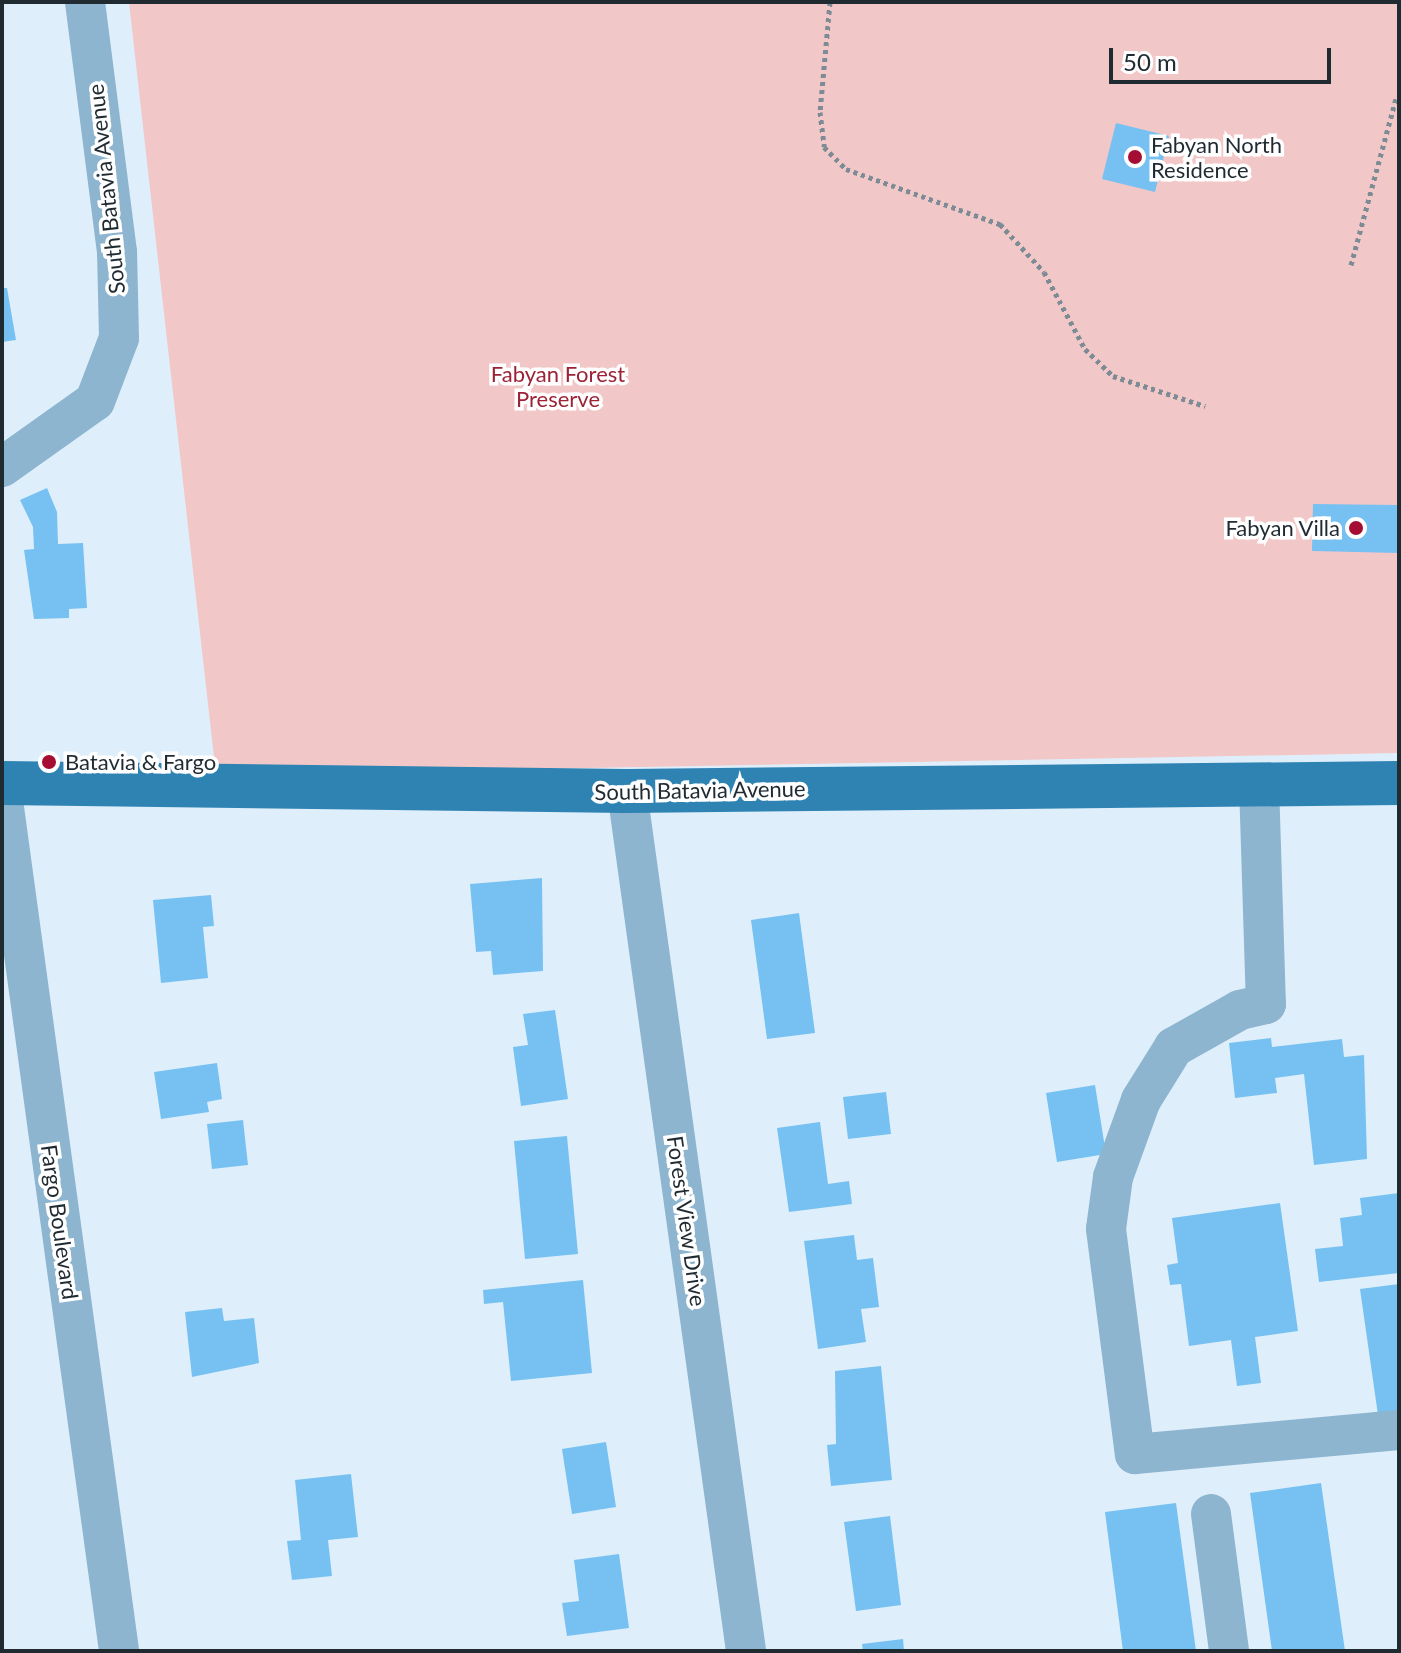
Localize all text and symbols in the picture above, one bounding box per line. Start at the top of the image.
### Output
scale bar [1113,32,1335,82]
text: 50 m [1123,47,1177,76]
street label: South Batavia Avenue [82,82,130,296]
place label: Fabyan North Residence [1151,131,1282,182]
marker: Fabyan North Residence [1126,148,1144,166]
park label: Fabyan Forest Preserve [491,360,625,412]
place label: Fabyan Villa [1225,515,1340,541]
marker: Fabyan Villa [1347,519,1365,537]
place label: Batavia & Fargo [65,749,216,775]
marker: Batavia & Fargo [40,753,58,771]
street label: South Batavia Avenue [594,775,806,805]
street label: Forest View Drive [662,1133,712,1309]
street label: Fargo Boulevard [36,1143,84,1301]

